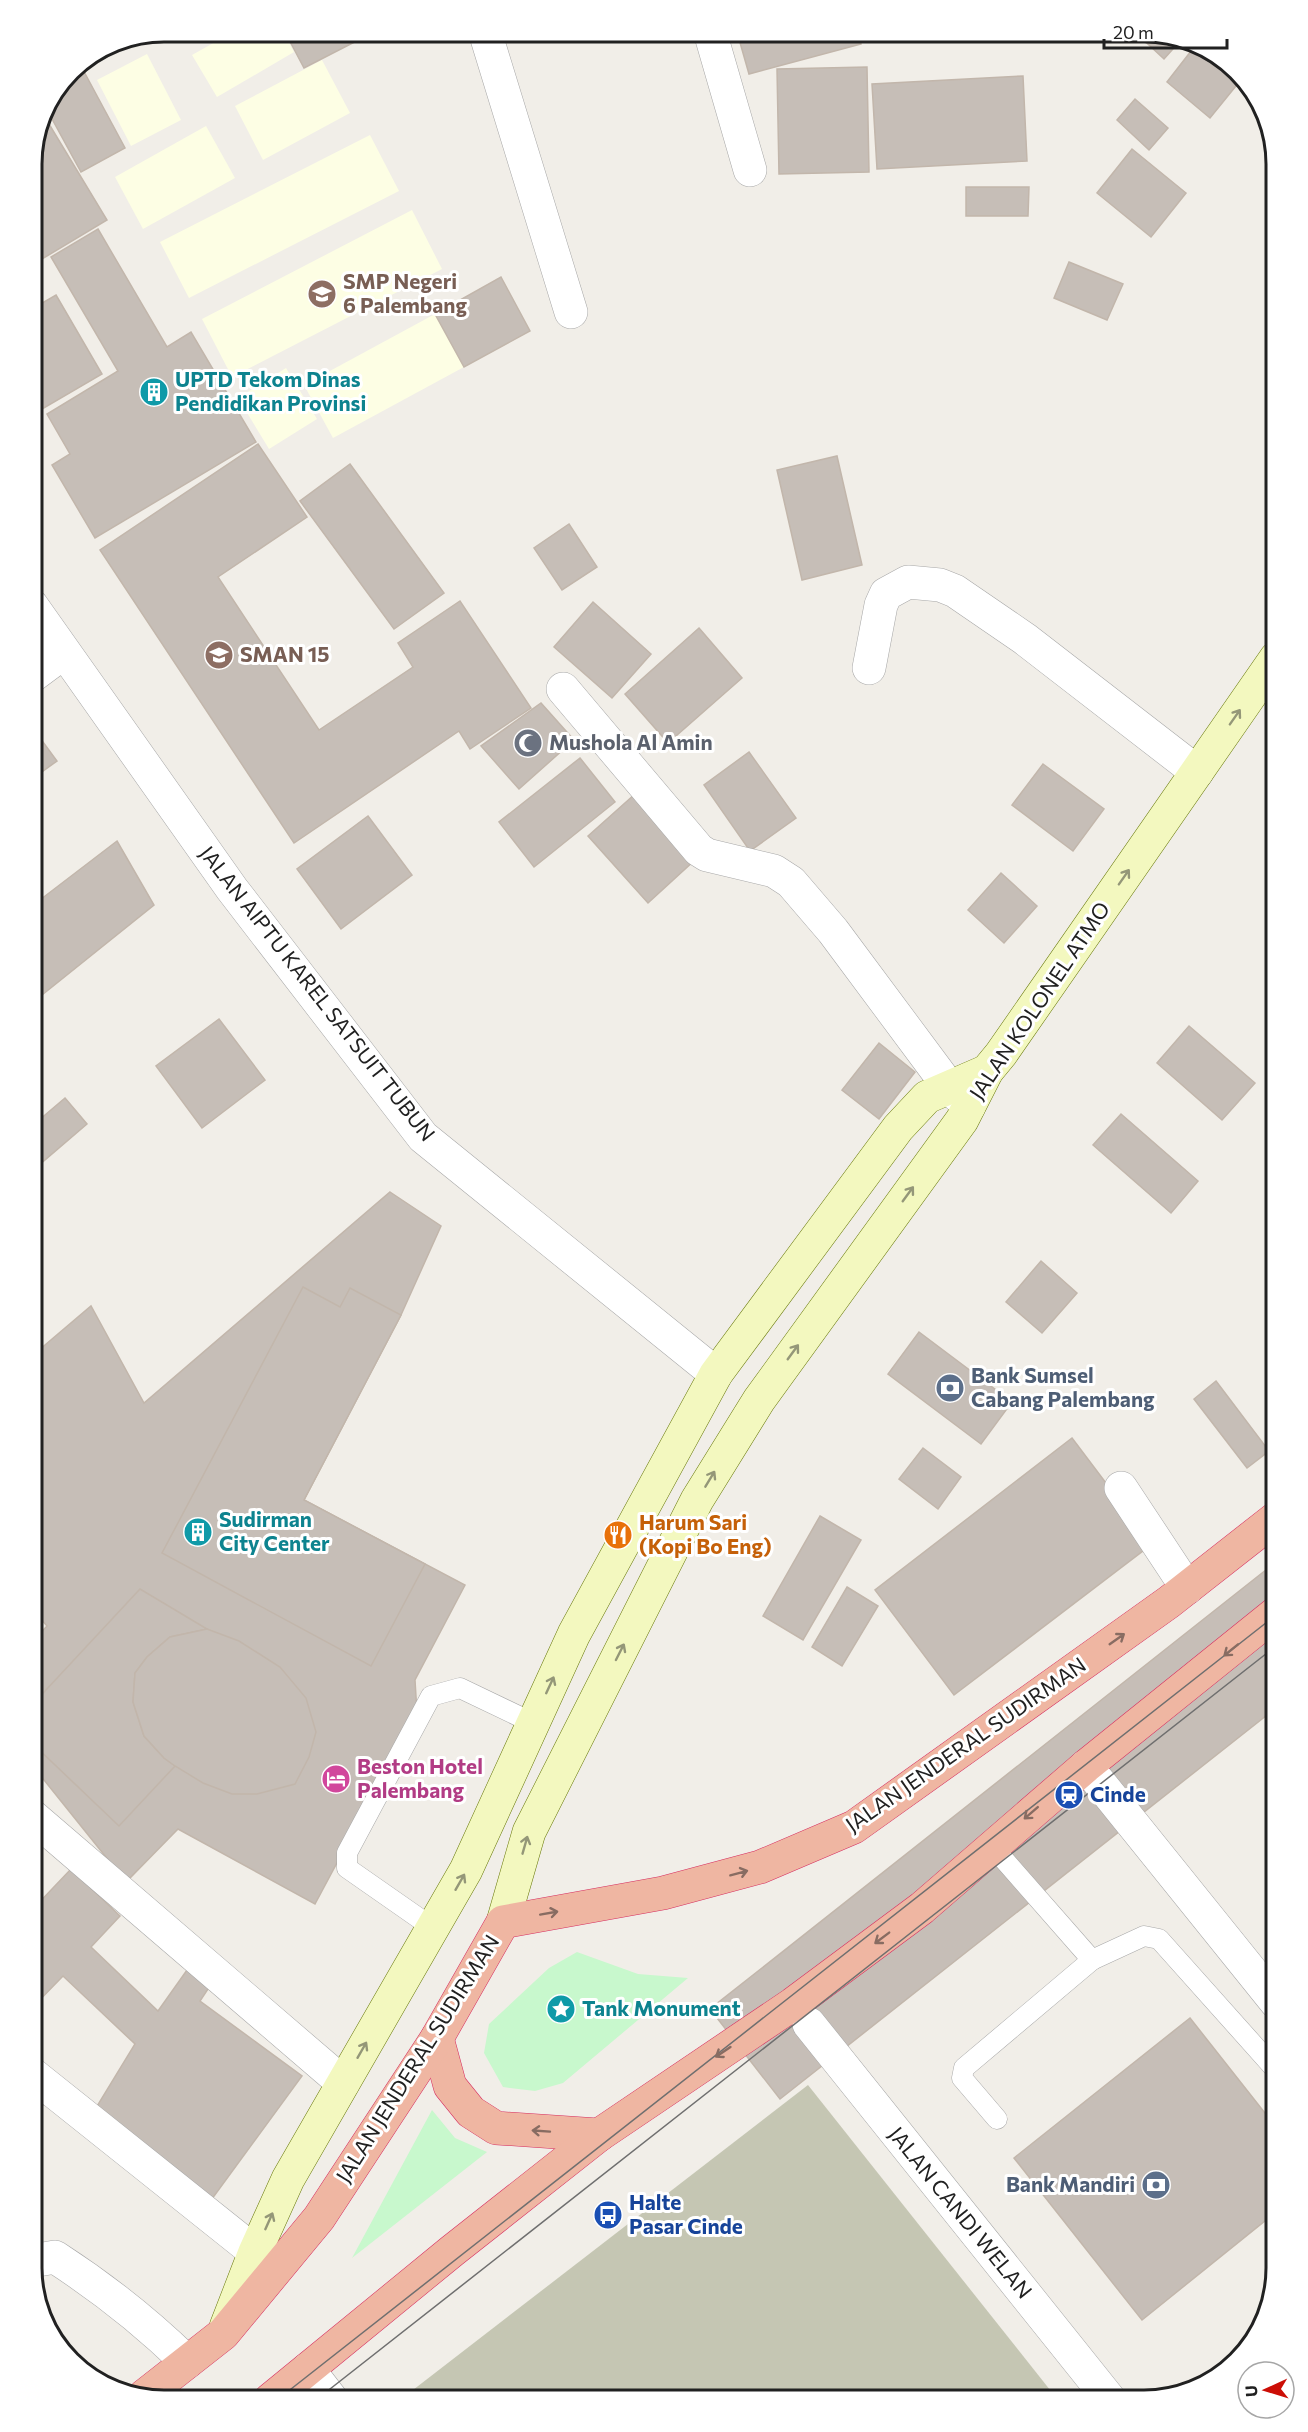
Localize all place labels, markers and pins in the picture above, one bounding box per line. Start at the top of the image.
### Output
place label: SMP Negeri 6 Palembang [343,268,467,317]
school or university icon: SMP Negeri 6 Palembang [306,278,338,310]
place label: UPTD Tekom Dinas Pendidikan Provinsi [175,366,366,415]
building icon: UPTD Tekom Dinas Pendidikan Provinsi [138,376,170,408]
school or university icon: SMAN 15 [203,639,235,671]
place label: SMAN 15 [240,641,329,666]
mosque icon: Mushola Al Amin [512,727,544,759]
place label: Mushola Al Amin [549,729,713,754]
place label: Bank Sumsel Cabang Palembang [971,1362,1155,1411]
bank icon: Bank Sumsel Cabang Palembang [934,1372,966,1404]
place label: Sudirman City Center [219,1506,330,1555]
place label: Harum Sari (Kopi Bo Eng) [639,1509,772,1558]
building icon: Sudirman City Center [182,1516,214,1548]
restaurant icon: Harum Sari (Kopi Bo Eng) [602,1519,634,1551]
place label: Beston Hotel Palembang [357,1753,483,1802]
hotel icon: Beston Hotel Palembang [320,1763,352,1795]
station icon: Cinde [1053,1779,1085,1811]
place label: Cinde [1090,1781,1146,1806]
place icon: Tank Monument [545,1993,577,2025]
place label: Tank Monument [582,1995,741,2020]
bank icon: Bank Mandiri [1140,2169,1172,2201]
place label: Bank Mandiri [1006,2171,1135,2196]
place label: Halte Pasar Cinde [629,2189,743,2238]
bus stop icon: Halte Pasar Cinde [592,2199,624,2231]

